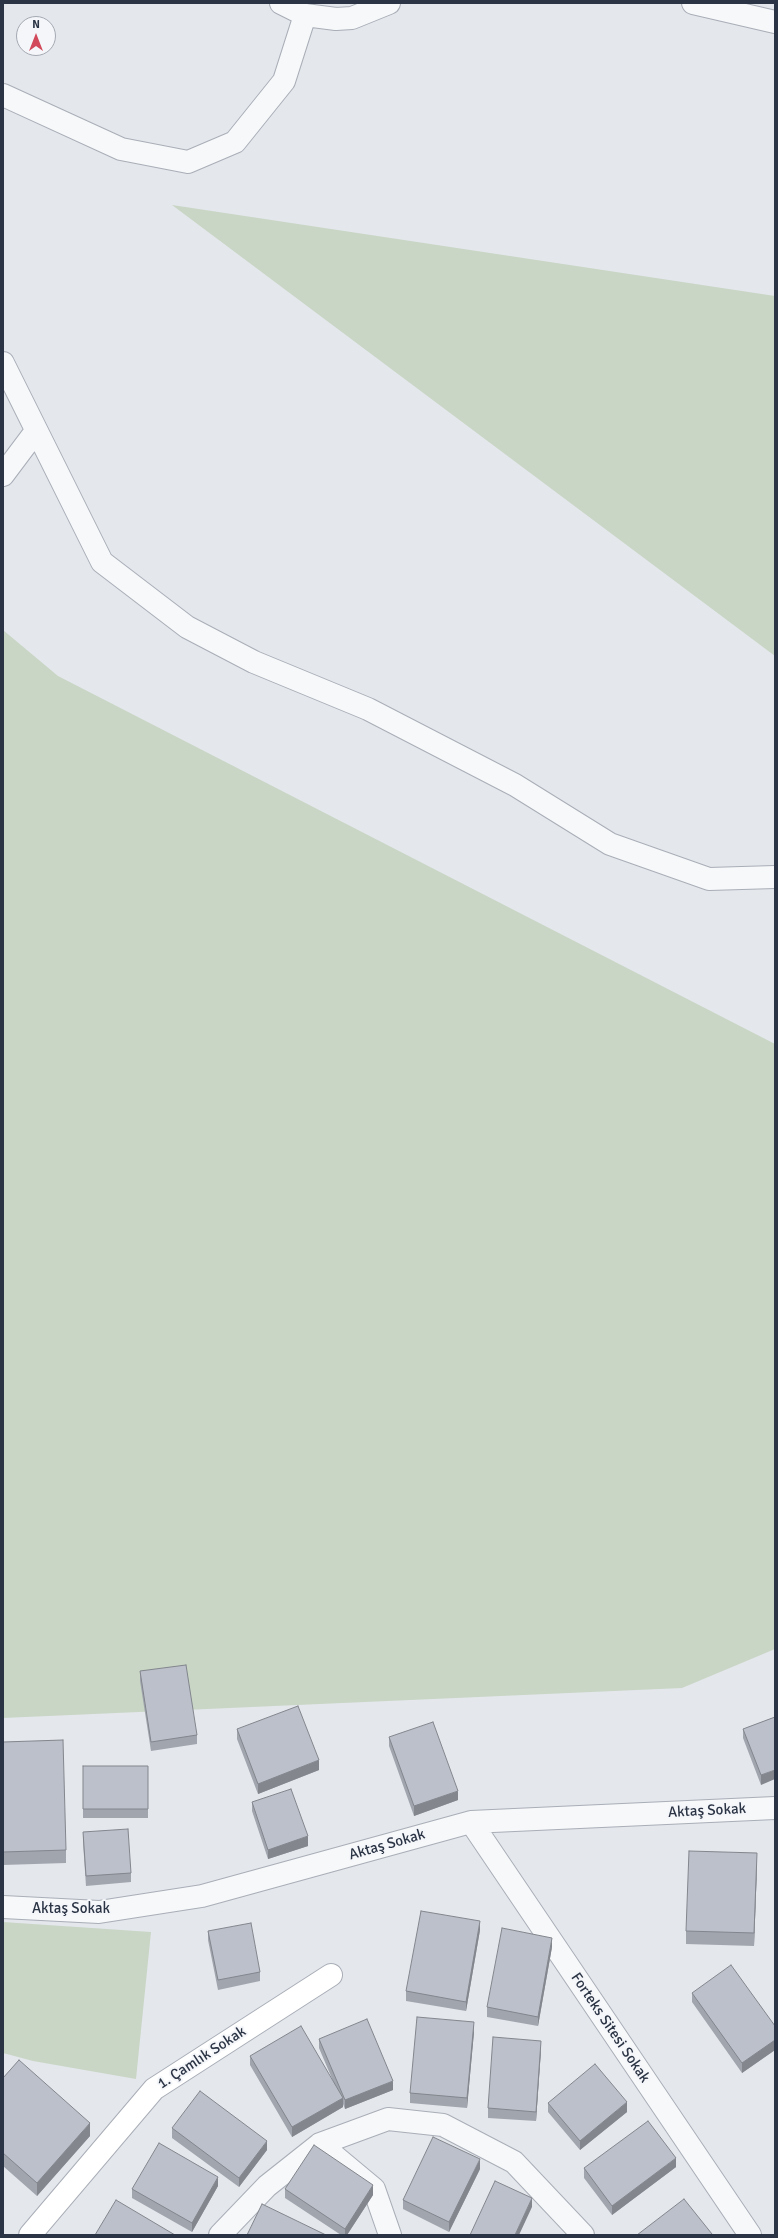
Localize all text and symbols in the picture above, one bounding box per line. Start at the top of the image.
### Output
north arrow [16,16,56,56]
text: N [32,18,40,31]
street label: Aktaş Sokak [667,1800,747,1822]
street label: Aktaş Sokak [347,1826,427,1864]
street label: Aktaş Sokak [32,1900,110,1918]
street label: Forteks Sitesi Sokak [567,1970,653,2086]
street label: 1. Çamlık Sokak [154,2023,250,2093]

